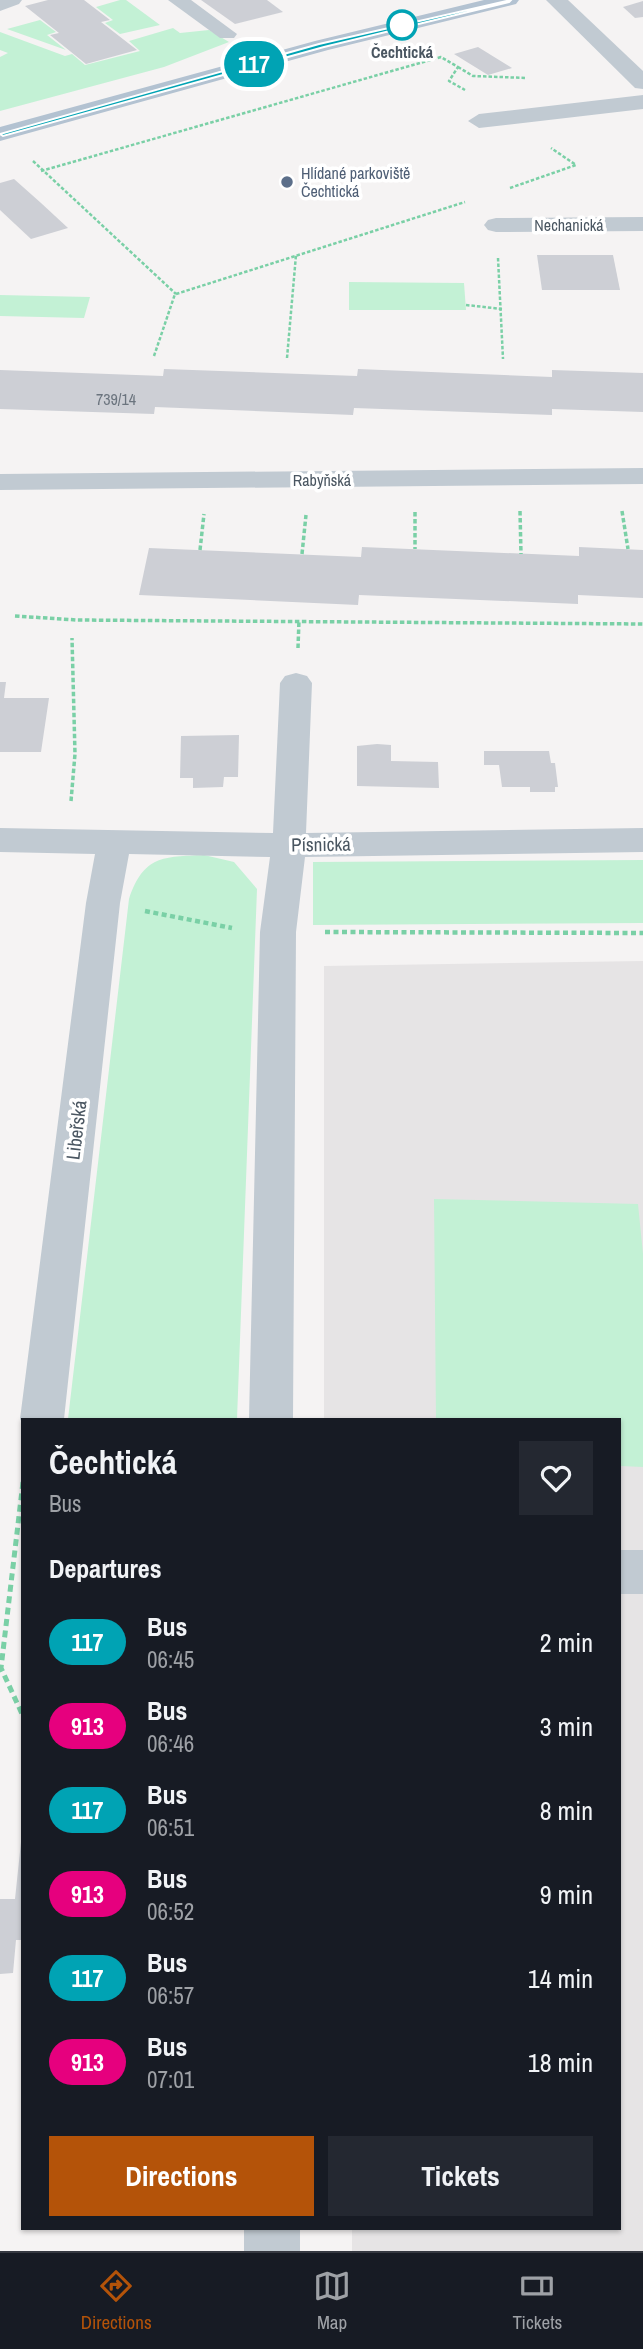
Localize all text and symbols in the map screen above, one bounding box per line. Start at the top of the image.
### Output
marker: Čechtická [387,10,417,40]
line badge: 117 [214,41,294,87]
place label: Čechtická [371,41,434,63]
text: 117 [238,48,270,80]
place label: Hlídané parkoviště Čechtická [301,162,410,202]
marker: Hlídané parkoviště Čechtická [279,174,295,190]
street label: Nechanická [534,214,604,236]
house number: 739/14 [96,388,136,410]
street label: Rabyňská [293,469,352,491]
street label: Písnická [291,830,351,858]
street label: Libeřská [59,1098,93,1161]
text: Čechtická [49,1440,177,1484]
button: heart [519,1441,593,1515]
text: Bus [49,1488,82,1519]
text: Departures [49,1551,162,1586]
text: Bus [147,1609,187,1644]
text: 2 min [540,1625,593,1660]
text: 117 [72,1626,103,1658]
text: 06:45 [147,1644,194,1675]
text: Bus [147,1693,187,1728]
text: 3 min [540,1709,593,1744]
text: 913 [71,1710,104,1742]
text: 06:46 [147,1728,194,1759]
text: Bus [147,1777,187,1812]
text: 8 min [540,1793,593,1828]
text: 117 [72,1794,103,1826]
text: 06:51 [147,1812,194,1843]
text: Bus [147,1861,187,1896]
text: 9 min [540,1877,593,1912]
text: 913 [71,1878,104,1910]
text: 06:52 [147,1896,194,1927]
text: Bus [147,1945,187,1980]
text: 14 min [528,1961,593,1996]
text: 117 [72,1962,103,1994]
text: 06:57 [147,1980,194,2011]
text: Bus [147,2029,187,2064]
text: 18 min [528,2045,593,2080]
text: 913 [71,2046,104,2078]
text: 07:01 [147,2064,194,2095]
button: Directions [49,2136,314,2216]
button: Tickets [328,2136,593,2216]
tab: Directions [81,2267,152,2335]
tab: Map [313,2267,351,2335]
tab: Tickets [512,2267,562,2335]

